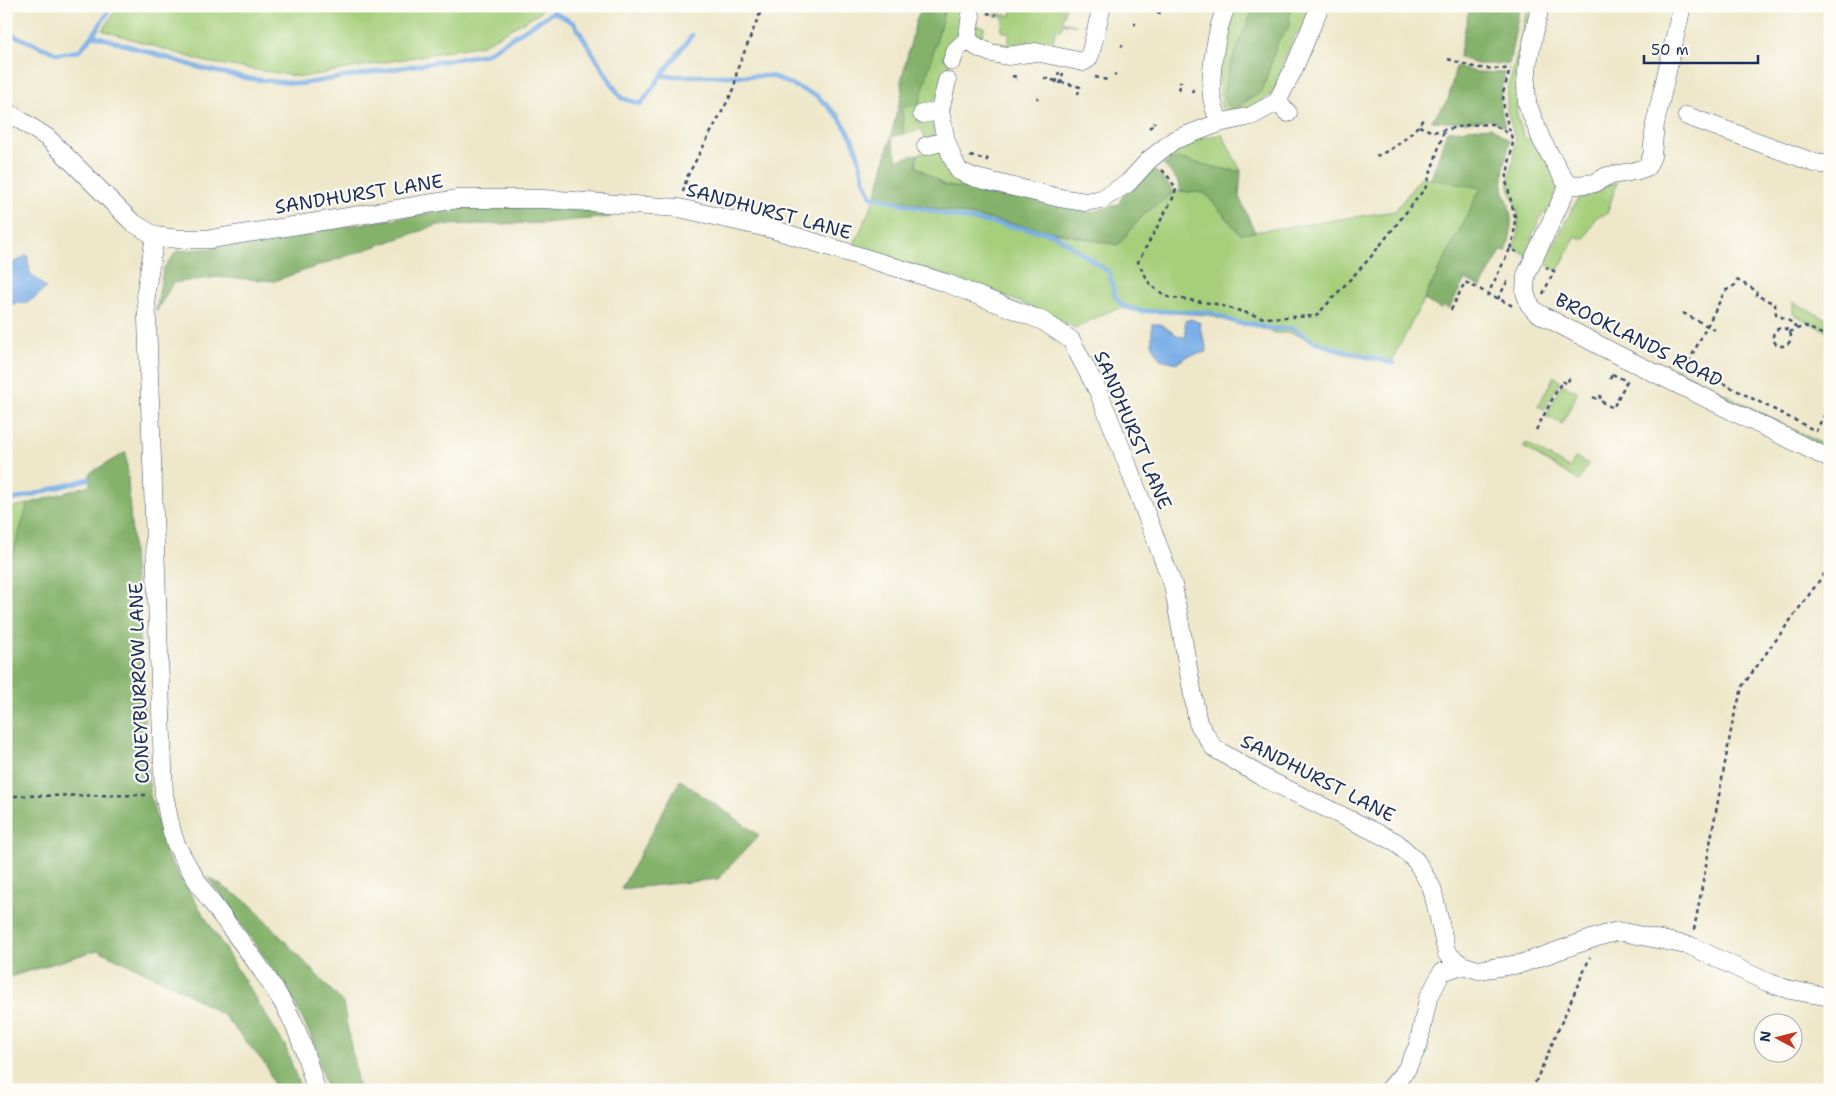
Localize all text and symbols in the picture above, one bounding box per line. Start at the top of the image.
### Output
scale bar [1644,32,1757,64]
text: 50 m [1651,40,1689,60]
street label: SANDHURST LANE [273,168,445,220]
street label: SANDHURST LANE [684,177,854,245]
street label: BROOKLANDS ROAD [1551,287,1727,393]
street label: SANDHURST LANE [1088,347,1178,513]
street label: CONEYBURROW LANE [123,582,155,784]
street label: SANDHURST LANE [1237,728,1400,828]
north arrow [1754,1014,1804,1064]
text: N [1755,1030,1775,1043]

